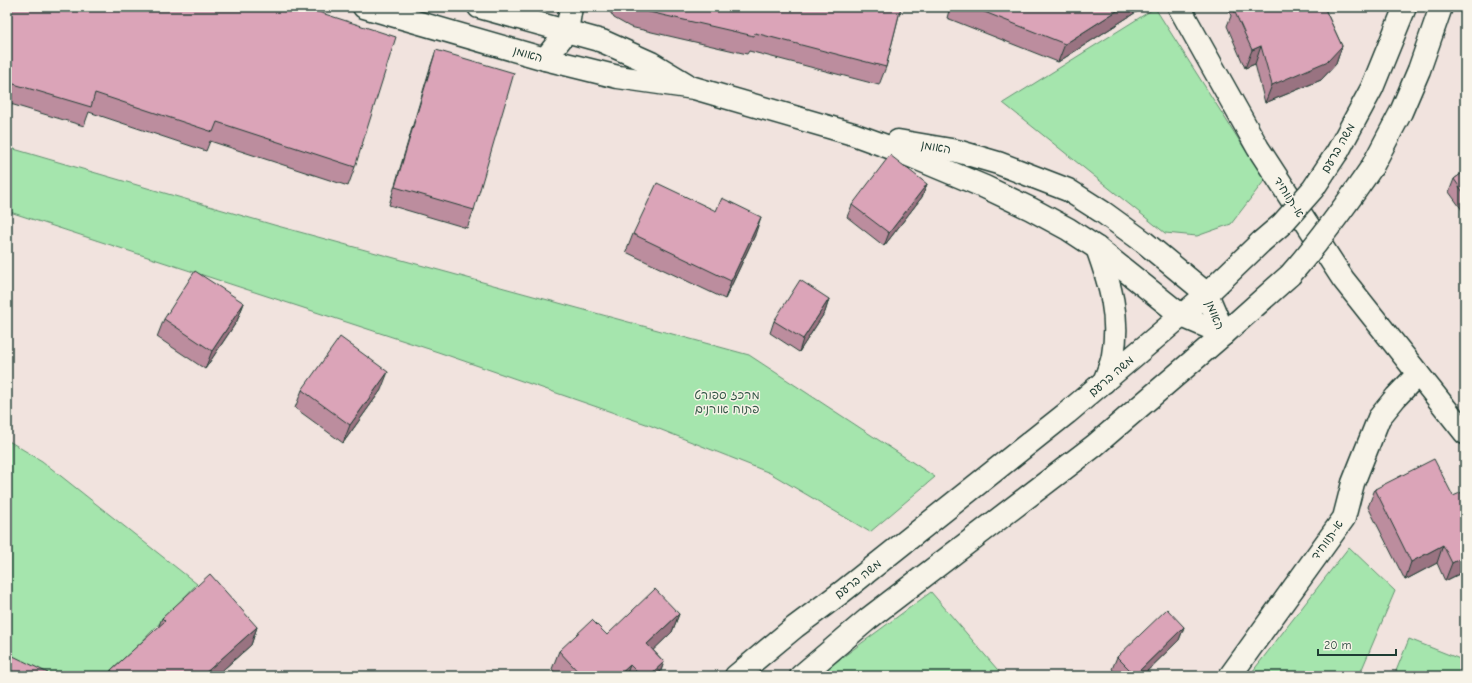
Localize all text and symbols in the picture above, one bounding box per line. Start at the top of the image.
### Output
street label: האומן [511,43,544,66]
street label: משה ברעם [1318,121,1358,175]
street label: האומן [920,137,952,157]
street label: א-תווחיד [1271,174,1307,220]
street label: האומן [1202,298,1227,332]
street label: משה ברעם [1086,353,1136,399]
park label: מרכז ספורט פתוח אורנים [694,388,760,416]
street label: א-תווחיד [1308,517,1346,563]
street label: משה ברעם [832,556,884,601]
scale bar [1318,631,1396,657]
text: 20 m [1324,638,1352,652]

